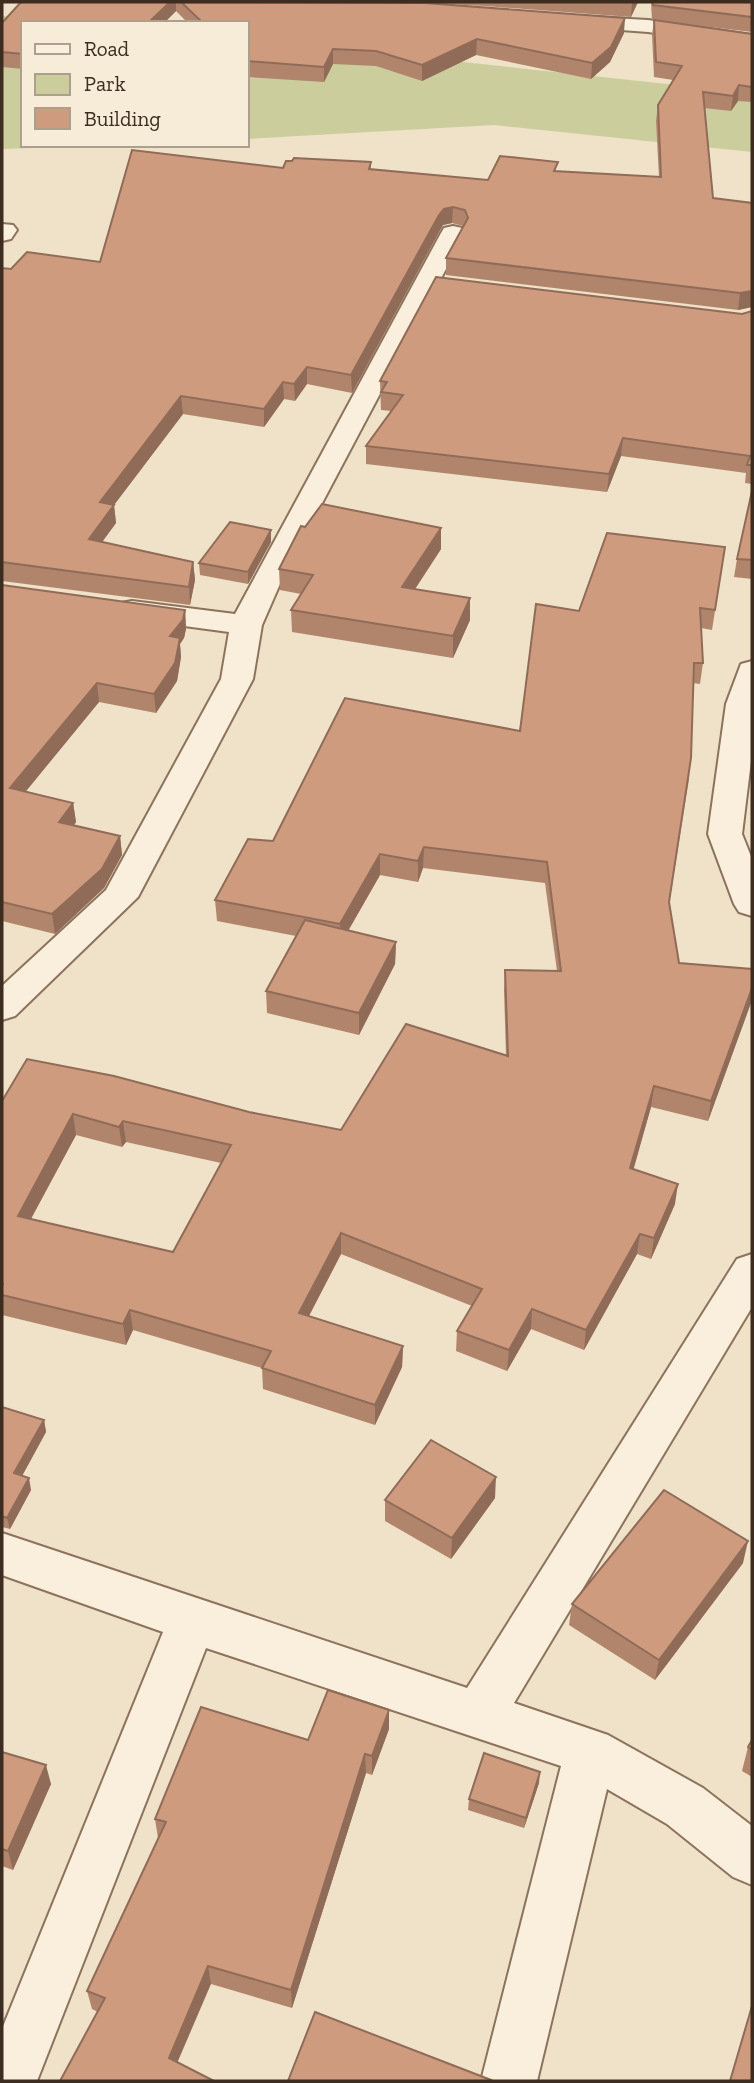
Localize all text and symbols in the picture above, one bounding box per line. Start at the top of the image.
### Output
legend [21,21,248,147]
text: Road [84,36,130,61]
text: Park [84,71,126,96]
text: Building [84,106,161,131]

